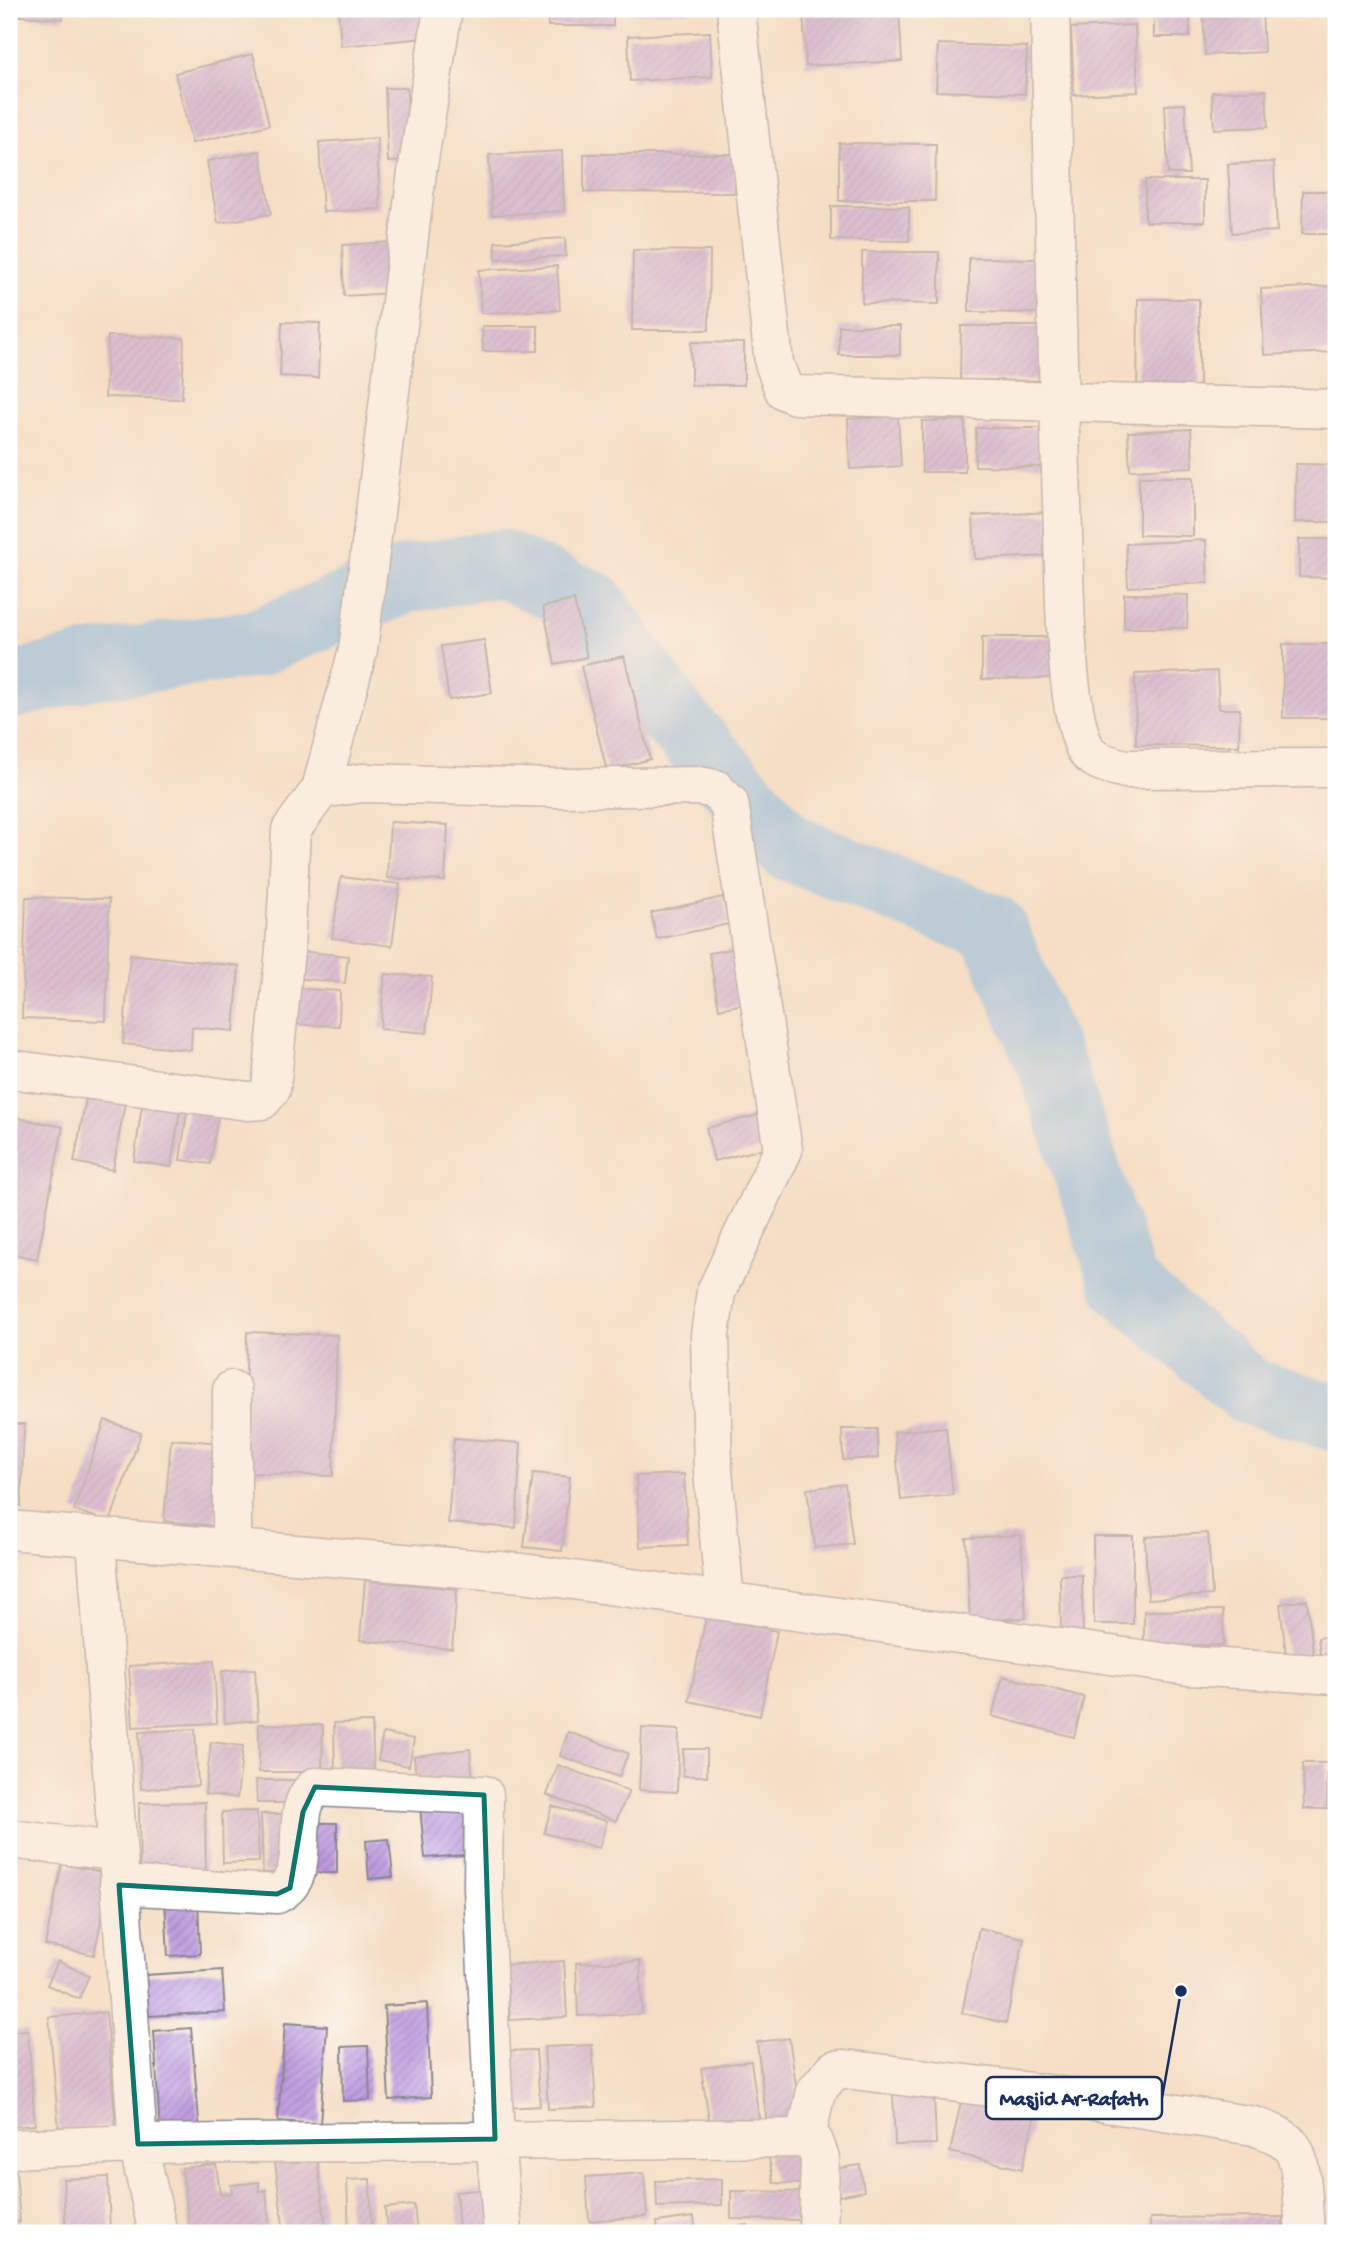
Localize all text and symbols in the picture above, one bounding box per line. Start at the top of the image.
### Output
callout: Masjid Ar-Rafath [986,2077,1162,2119]
text: Masjid Ar-Rafath [1000,2089,1149,2114]

